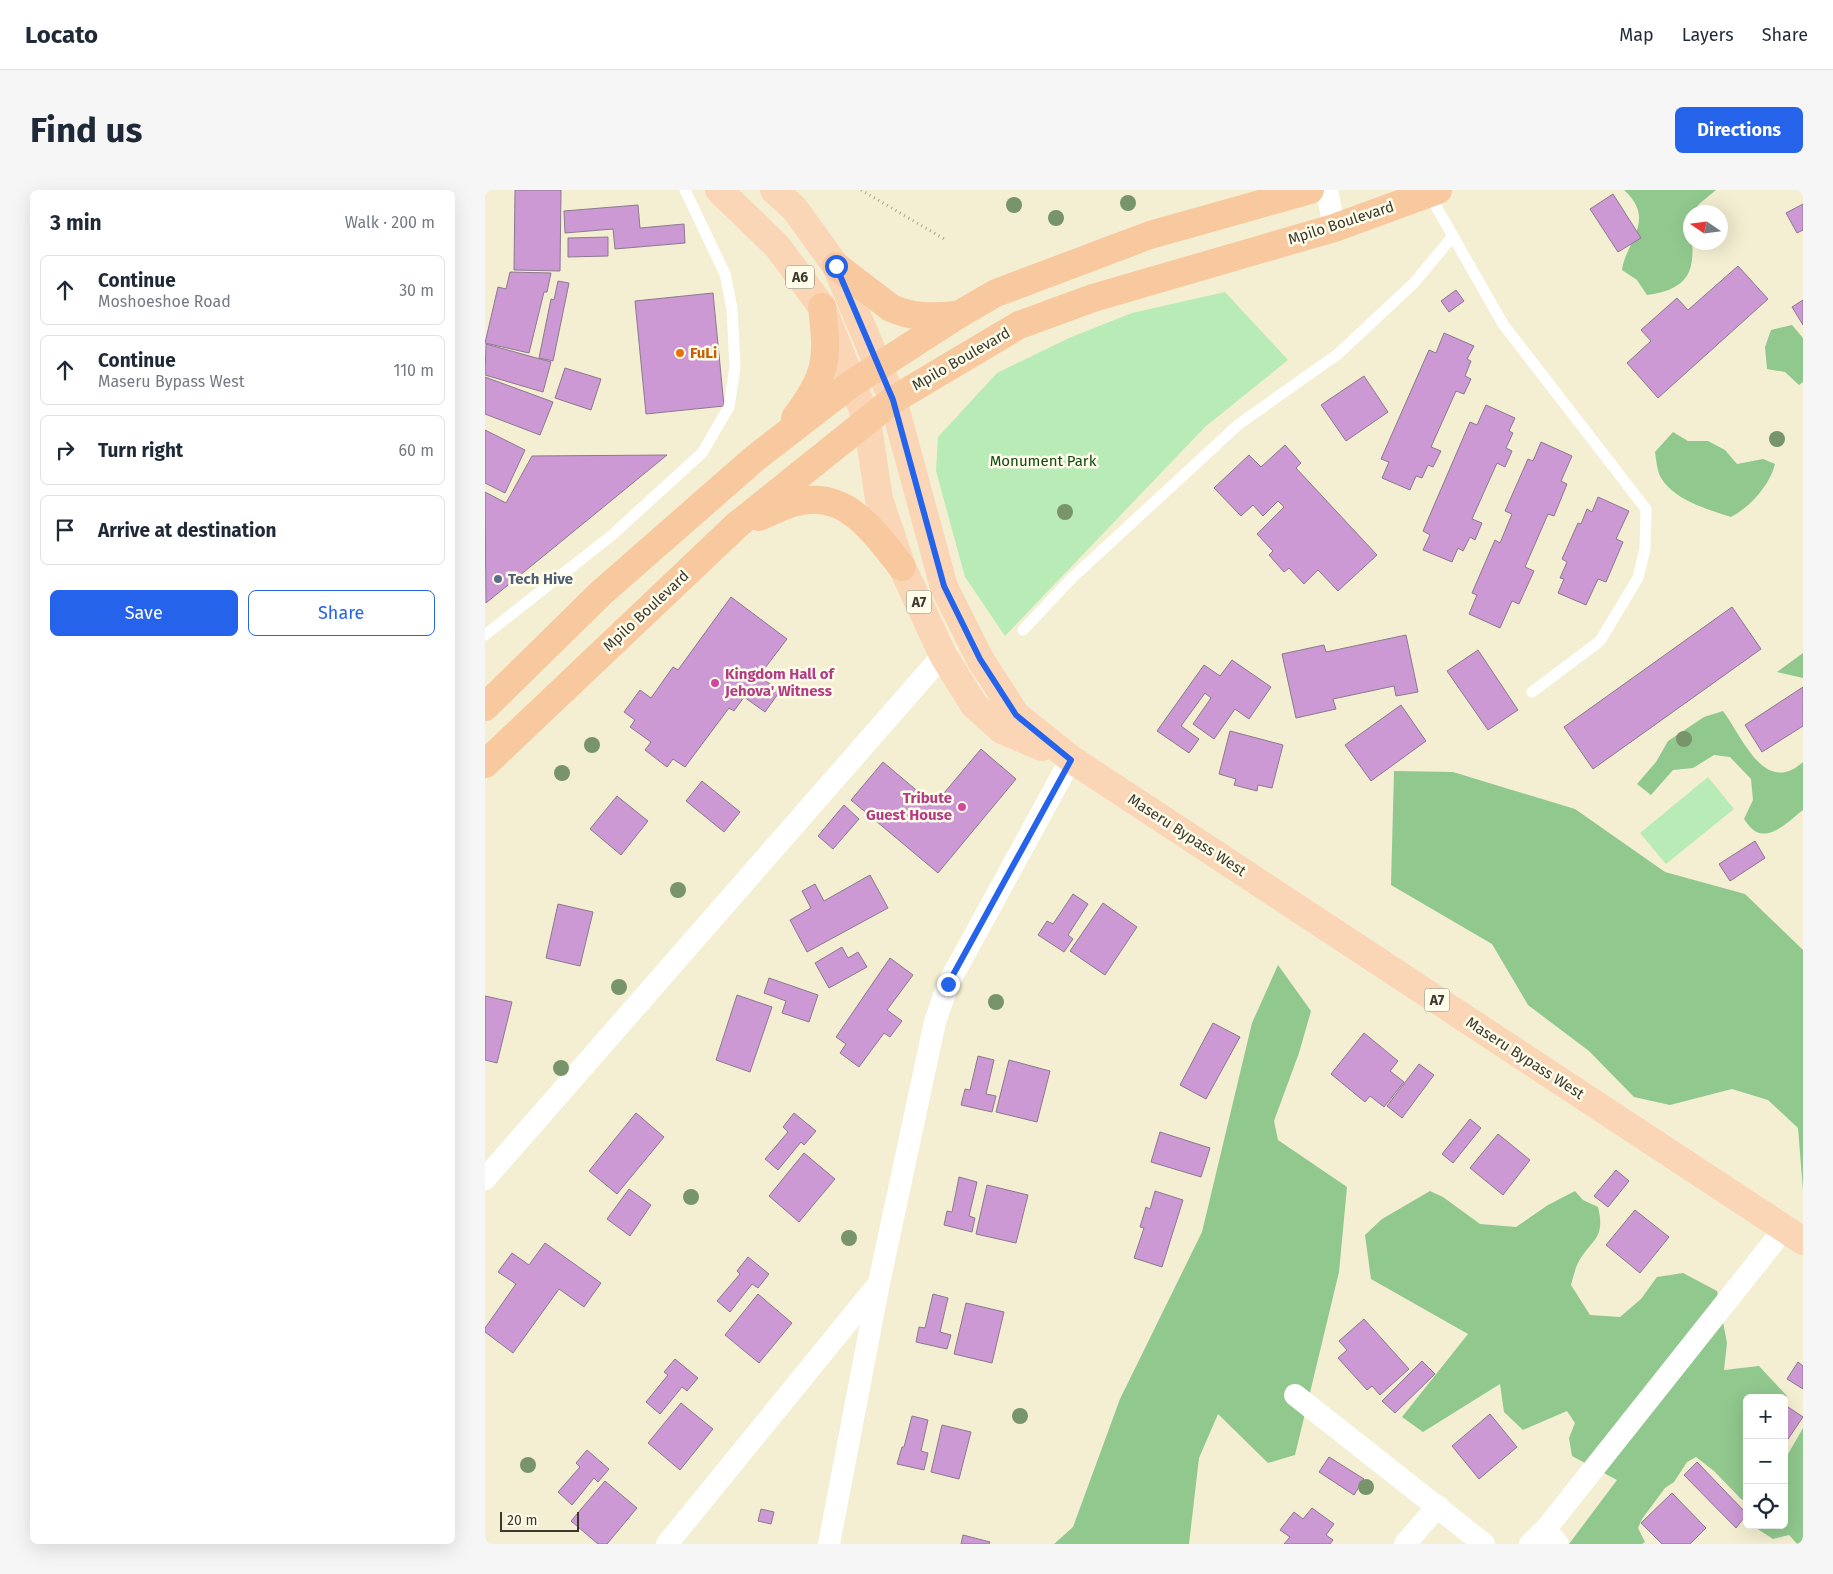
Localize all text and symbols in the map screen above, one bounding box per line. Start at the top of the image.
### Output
text: Locato [25,21,98,49]
text: Map [1619,24,1654,46]
text: Layers [1682,24,1734,46]
text: Share [1762,24,1808,46]
button: Directions [1675,107,1803,153]
text: Find us [30,109,142,151]
street label: Mpilo Boulevard [1286,197,1396,249]
north arrow [1683,205,1728,250]
text: 3 min [50,210,102,236]
text: Walk · 200 m [345,213,435,232]
route start [825,255,848,278]
road number: A6 [786,265,814,288]
text: Continue [98,269,176,292]
icon: ahead [51,276,79,304]
text: 30 m [399,281,434,300]
text: Moshoeshoe Road [98,292,231,311]
street label: Mpilo Boulevard [909,324,1013,394]
place label: FuLi [690,344,717,362]
marker: FuLi [674,347,686,359]
text: Continue [98,349,176,372]
icon: ahead [51,356,79,384]
text: 110 m [393,361,434,380]
text: Maseru Bypass West [98,372,244,391]
icon: right [51,436,79,464]
text: Turn right [98,439,183,462]
text: 60 m [399,441,434,460]
park label: Monument Park [990,452,1097,470]
icon: arrive [51,516,79,544]
text: Arrive at destination [98,519,277,542]
street label: Mpilo Boulevard [599,567,693,655]
place label: Tech Hive [508,570,573,588]
marker: Tech Hive [492,573,504,585]
button: Save [50,590,238,636]
button: Share [248,590,435,636]
road number: A7 [907,591,931,614]
place label: Kingdom Hall of Jehova' Witness [724,665,836,700]
marker: Kingdom Hall of Jehova' Witness [709,677,721,689]
place label: Tribute Guest House [866,789,952,824]
street label: Maseru Bypass West [1125,790,1250,880]
marker: Tribute Guest House [956,801,968,813]
route end [937,973,960,996]
road number: A7 [1425,988,1449,1012]
street label: Maseru Bypass West [1463,1013,1588,1103]
map controls [1743,1394,1788,1529]
button: + [1743,1394,1788,1439]
button: − [1743,1439,1788,1484]
button: locate [1743,1484,1788,1529]
scale bar [500,1509,579,1532]
text: 20 m [507,1512,537,1529]

